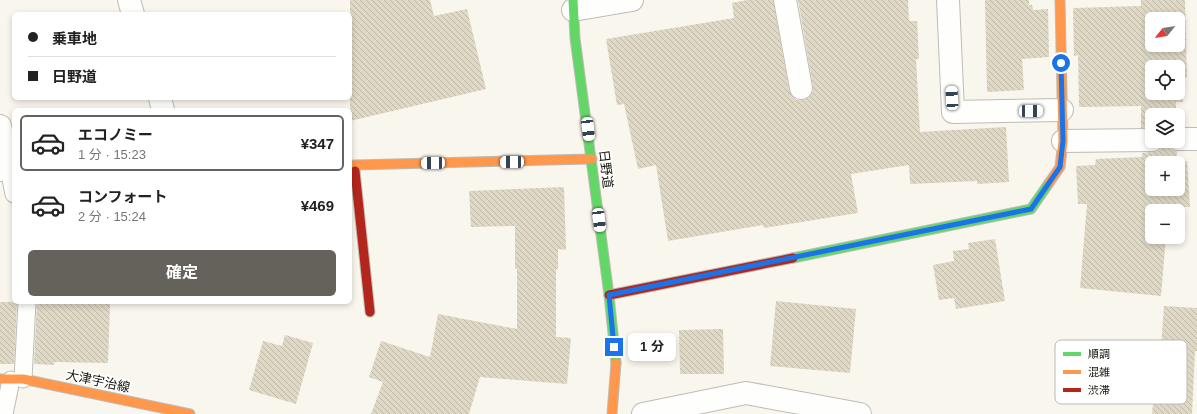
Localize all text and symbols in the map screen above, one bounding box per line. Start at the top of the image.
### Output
north arrow [1145,12,1185,52]
map controls [1145,12,1185,244]
text: 乗車地 [52,30,97,47]
route start [1052,54,1070,72]
button: locate [1145,60,1185,100]
text: 日野道 [52,68,97,85]
car [945,86,959,110]
car [1019,105,1043,117]
button: layers [1145,108,1185,148]
car [581,116,595,142]
icon: car [30,125,66,161]
text: エコノミー [78,126,153,143]
text: ¥347 [301,135,334,152]
text: 1 分 · 15:23 [78,147,146,162]
street label: 日野道 [596,149,616,189]
car [500,156,524,168]
button: + [1145,156,1185,196]
car [421,157,445,169]
icon: car [30,187,66,223]
text: コンフォート [78,188,168,205]
text: ¥469 [301,197,334,214]
button: − [1145,204,1185,244]
car [592,207,606,233]
text: 2 分 · 15:24 [78,209,146,224]
button: 確定 [28,250,336,296]
callout: 1 分 [628,333,676,361]
route end [605,338,623,356]
text: 1 分 [640,339,664,354]
legend [1055,340,1187,404]
text: 順調 [1088,348,1110,360]
text: 混雑 [1088,366,1110,378]
street label: 大津宇治線 [65,367,131,395]
text: 渋滞 [1088,384,1110,396]

